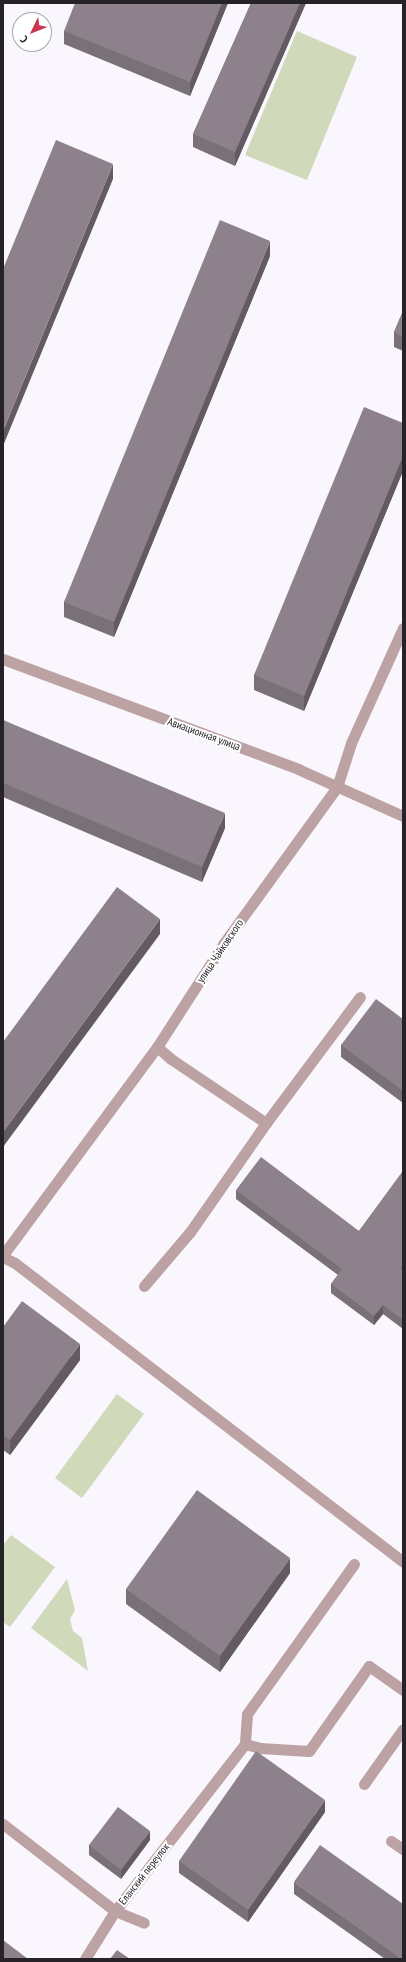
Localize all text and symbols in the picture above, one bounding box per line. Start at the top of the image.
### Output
north arrow [12,12,52,52]
text: С [17,33,31,46]
street label: Авиационная улица [166,715,242,753]
street label: улица Чайковского [194,917,246,985]
street label: Еланский переулок [116,1841,172,1907]

